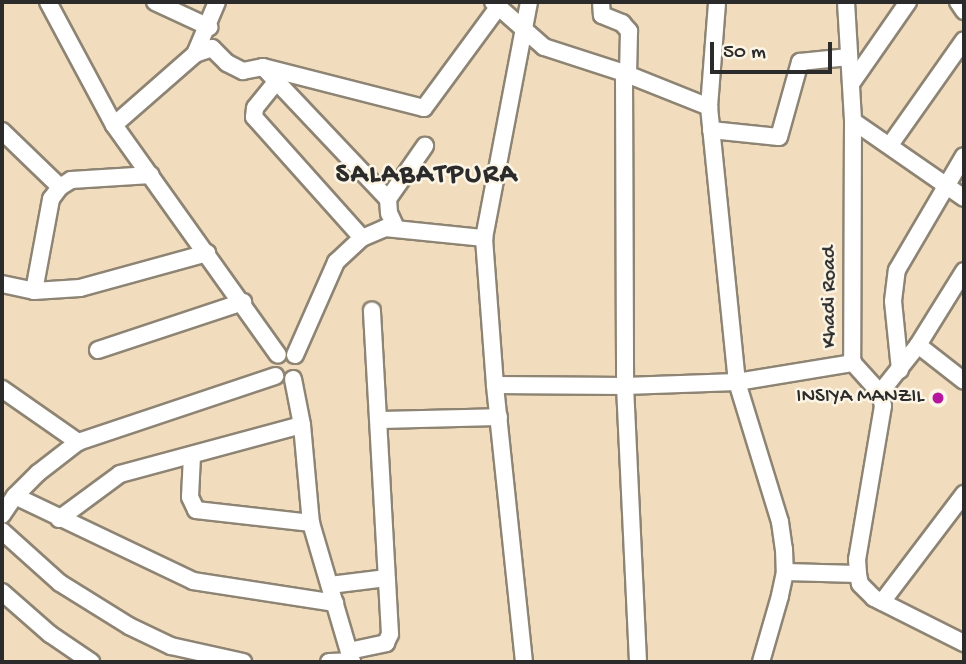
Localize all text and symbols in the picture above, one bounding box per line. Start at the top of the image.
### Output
scale bar [714,28,836,72]
text: 50 m [723,41,766,66]
district label: SALABATPURA [337,159,517,193]
street label: Khadi Road [818,246,844,348]
place label: INSIYA MANZIL [796,385,924,411]
marker: INSIYA MANZIL [930,390,946,406]

